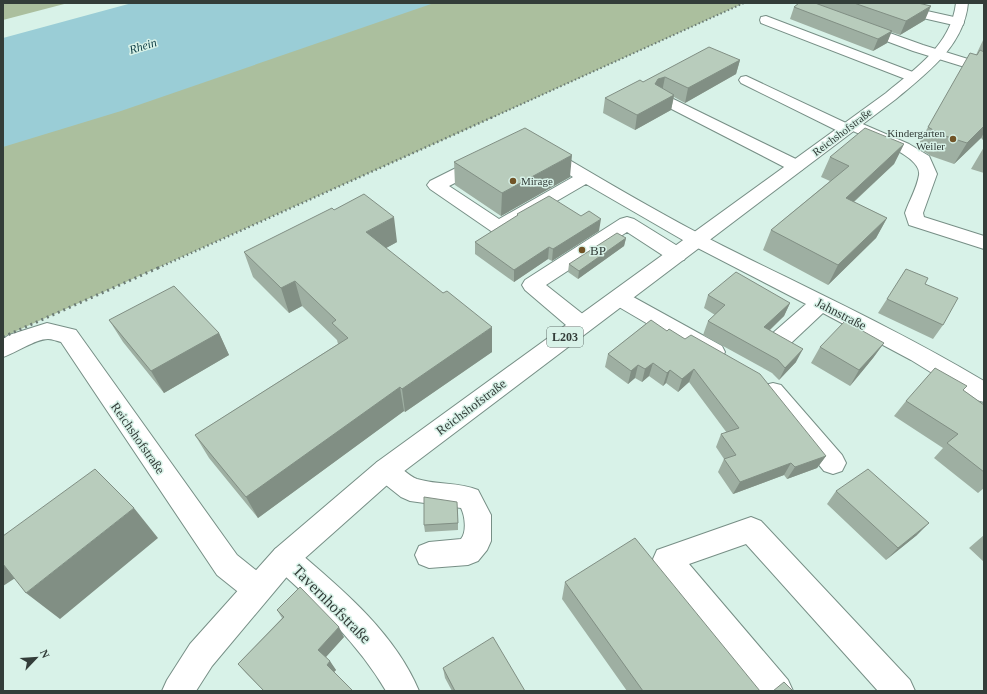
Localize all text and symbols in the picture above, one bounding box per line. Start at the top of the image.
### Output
water label: Rhein [127,35,158,57]
street label: Reichshofstraße [810,106,874,158]
place label: Kindergarten Weiler [887,127,945,152]
marker: Kindergarten Weiler [948,134,958,144]
place label: Mirage [521,175,553,187]
marker: Mirage [508,176,518,186]
place label: BP [590,243,606,258]
marker: BP [577,245,587,255]
street label: Jahnstraße [813,295,869,333]
road number: L203 [547,327,583,347]
street label: Reichshofstraße [433,376,509,438]
street label: Reichshofstraße [108,399,168,477]
street label: Tavernhofstraße [289,561,375,647]
north arrow [16,638,56,678]
text: N [38,648,52,660]

